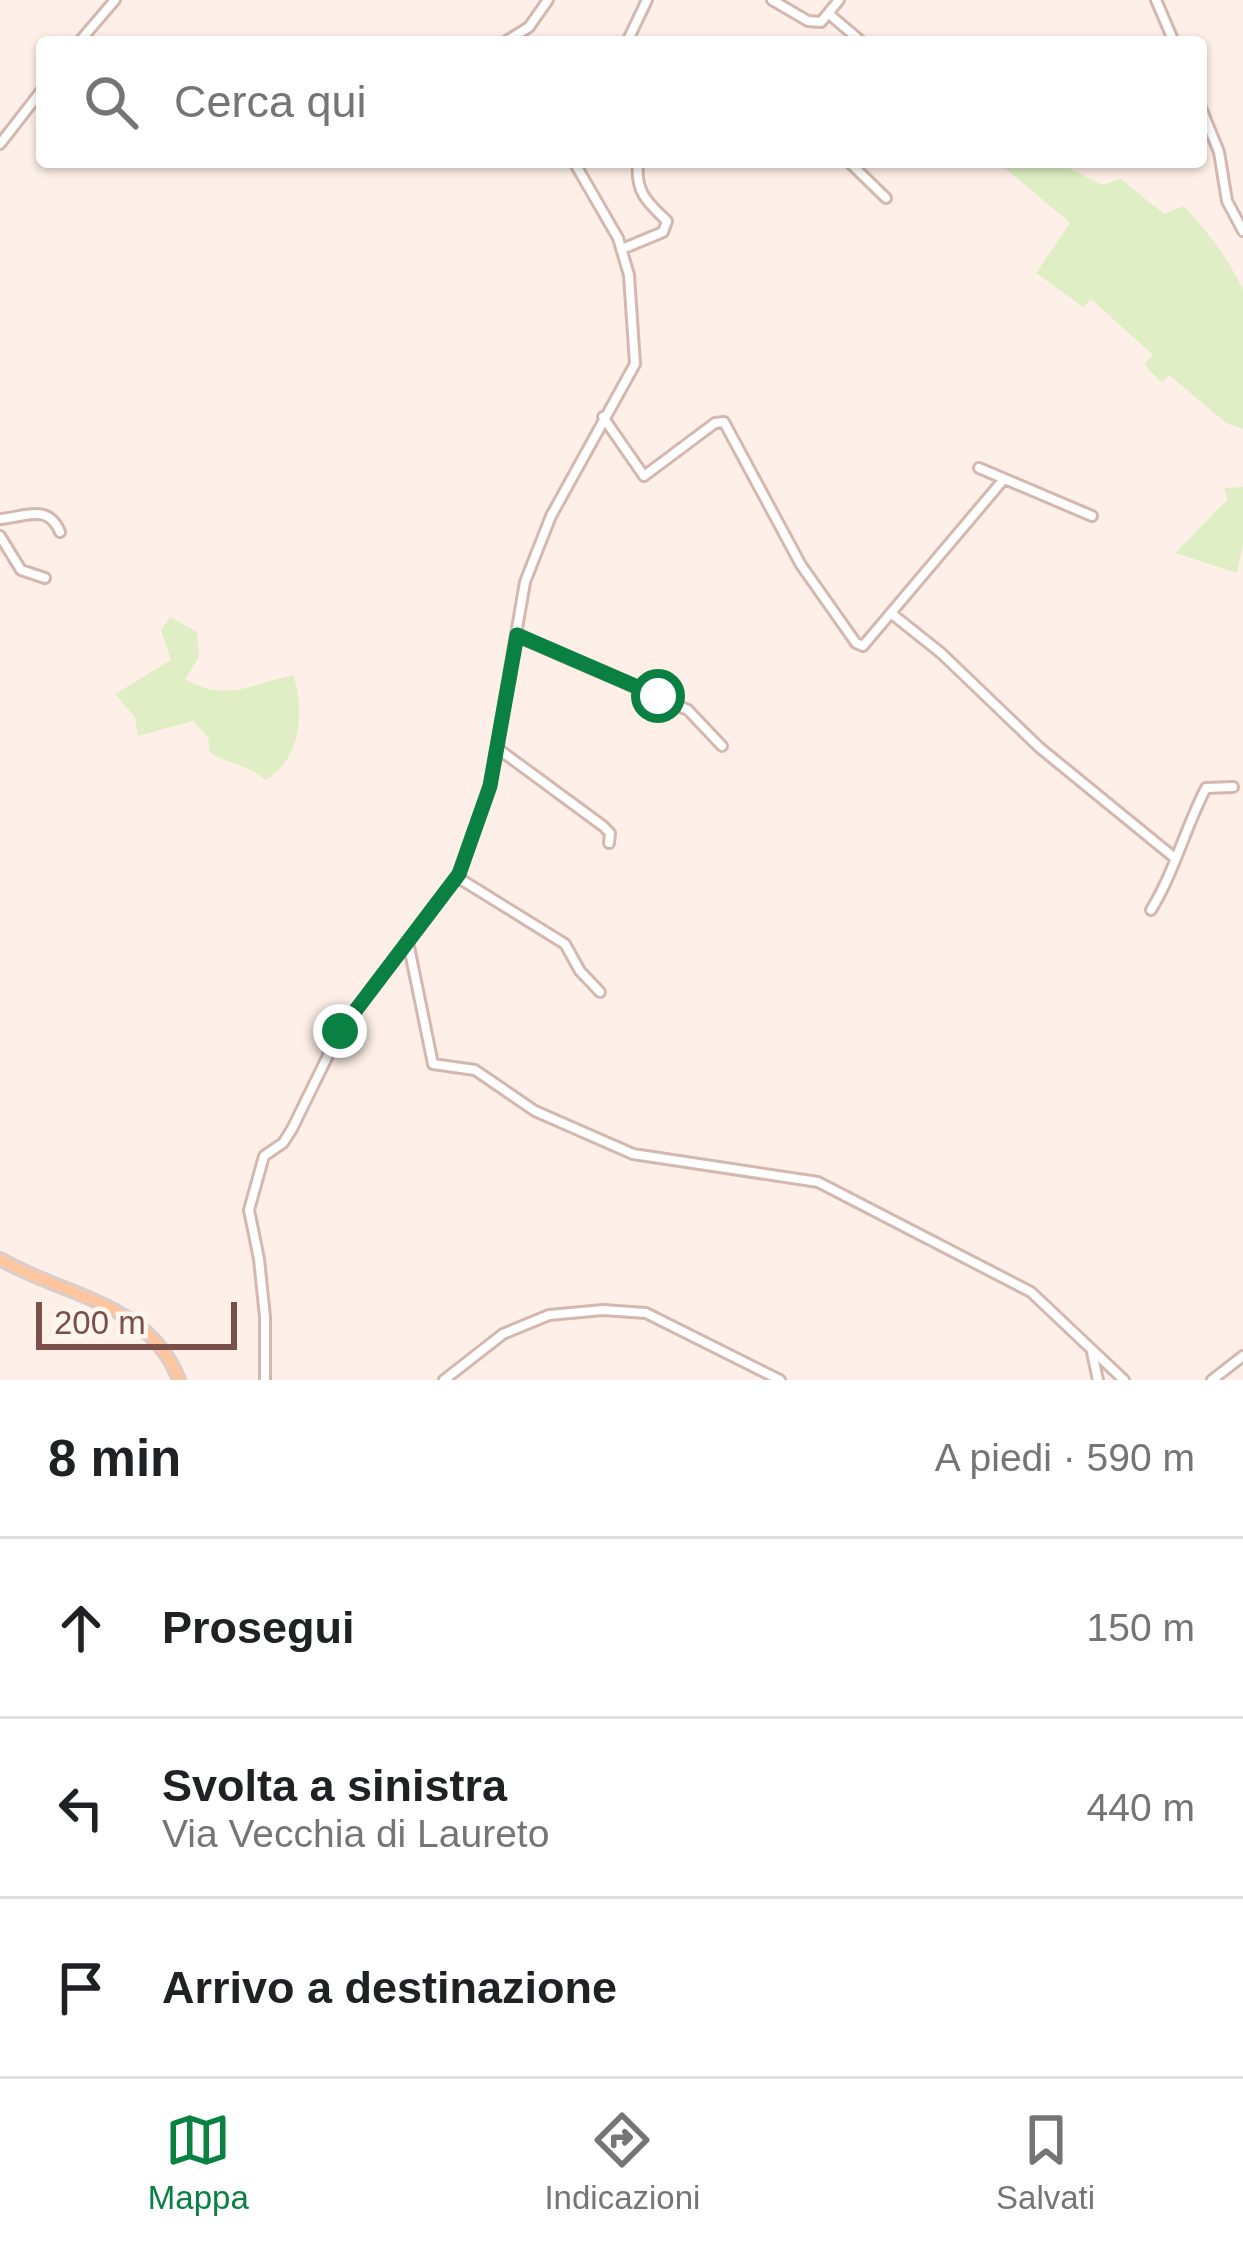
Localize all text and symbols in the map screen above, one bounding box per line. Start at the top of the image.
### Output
search box [36,36,1207,168]
icon: search [78,69,144,135]
text: Cerca qui [174,76,367,127]
route start [631,669,685,723]
route end [313,1004,367,1058]
scale bar [36,1296,237,1349]
text: 200 m [54,1304,146,1341]
text: 8 min [48,1430,181,1487]
text: A piedi · 590 m [935,1436,1195,1479]
icon: ahead [48,1595,114,1661]
text: Prosegui [162,1602,355,1653]
text: 150 m [1087,1606,1195,1649]
text: Svolta a sinistra [162,1760,507,1811]
icon: left [48,1775,114,1841]
text: 440 m [1087,1786,1195,1829]
text: Via Vecchia di Laureto [162,1812,549,1855]
icon: arrive [48,1955,114,2021]
text: Arrivo a destinazione [162,1962,617,2013]
tab: Mappa [148,2107,249,2217]
tab: Indicazioni [544,2107,700,2217]
tab: Salvati [996,2107,1095,2217]

